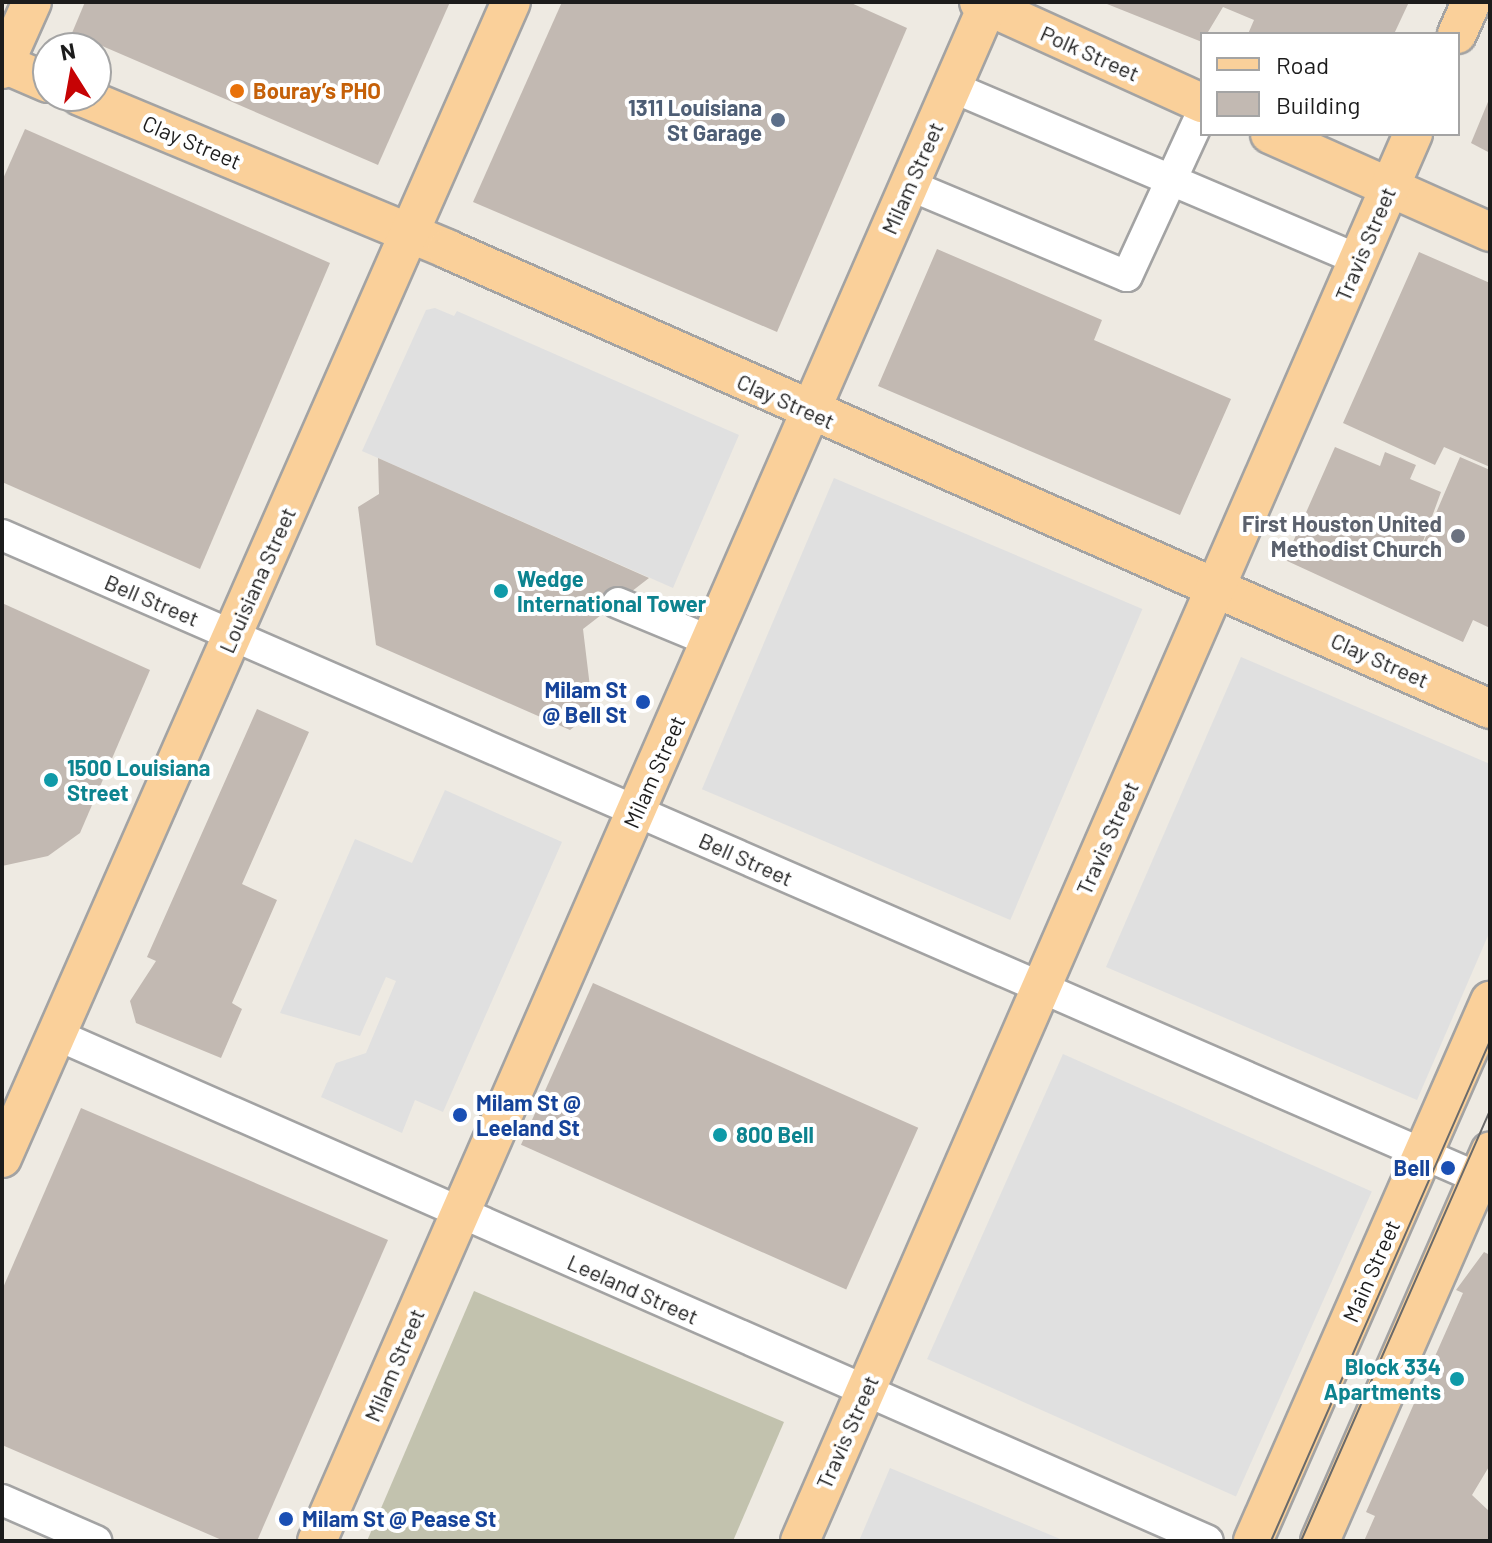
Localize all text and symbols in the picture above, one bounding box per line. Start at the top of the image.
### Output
street label: Polk Street [1037,20,1143,86]
north arrow [32,32,112,112]
legend [1200,32,1460,136]
text: N [58,36,77,65]
text: Road [1276,50,1329,79]
place label: Bouray’s PHO [253,78,381,104]
marker: Bouray’s PHO [228,82,246,100]
text: Building [1276,90,1360,119]
place label: 1311 Louisiana St Garage [628,94,762,146]
street label: Clay Street [139,110,245,174]
marker: 1311 Louisiana St Garage [769,111,787,129]
street label: Milam Street [875,118,949,238]
street label: Travis Street [1329,183,1401,305]
street label: Clay Street [733,368,839,434]
street label: Louisiana Street [213,503,301,657]
place label: First Houston United Methodist Church [1242,510,1442,562]
marker: First Houston United Methodist Church [1449,527,1467,545]
place label: Wedge International Tower [517,565,706,616]
street label: Bell Street [101,568,203,632]
marker: Wedge International Tower [492,582,510,600]
street label: Clay Street [1327,627,1433,693]
place label: Milam St @ Bell St [542,676,627,728]
marker: Milam St @ Bell St [634,693,652,711]
street label: Milam Street [617,712,691,832]
place label: 1500 Louisiana Street [67,754,210,806]
marker: 1500 Louisiana Street [42,771,60,789]
street label: Travis Street [1070,777,1144,899]
street label: Bell Street [695,827,797,891]
place label: Milam St @ Leeland St [476,1089,581,1140]
marker: Milam St @ Leeland St [451,1106,469,1124]
place label: 800 Bell [736,1122,814,1148]
marker: 800 Bell [711,1126,729,1144]
place label: Bell [1394,1155,1430,1181]
marker: Bell [1437,1157,1459,1179]
street label: Main Street [1337,1216,1405,1326]
street label: Leeland Street [563,1248,703,1330]
street label: Milam Street [358,1304,430,1426]
place label: Block 334 Apartments [1323,1353,1441,1404]
marker: Block 334 Apartments [1448,1370,1466,1388]
street label: Travis Street [810,1371,884,1493]
place label: Milam St @ Pease St [302,1506,496,1532]
marker: Milam St @ Pease St [277,1510,295,1528]

